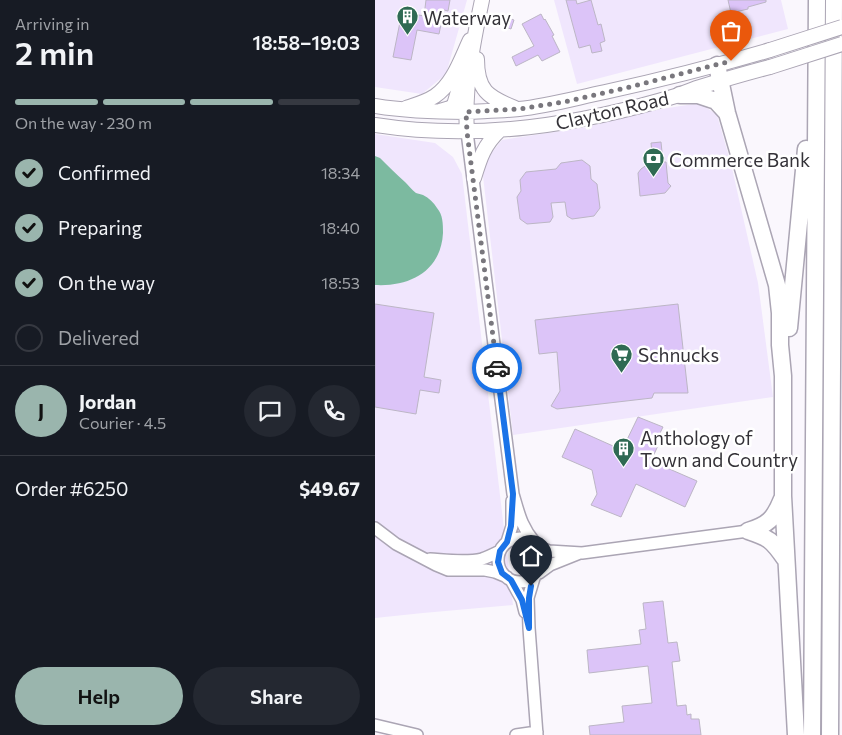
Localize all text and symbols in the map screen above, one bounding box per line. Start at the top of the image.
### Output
building icon: Waterway [395,5,419,36]
place label: Waterway [423,6,511,29]
pin [710,10,752,61]
text: Arriving in [15,14,89,33]
icon: bag [717,17,745,45]
text: 18:58–19:03 [252,31,360,54]
text: 2 min [15,32,94,72]
street label: Clayton Road [553,86,671,134]
text: On the way · 230 m [15,113,152,132]
bank icon: Commerce Bank [641,147,665,178]
place label: Commerce Bank [669,148,810,171]
icon: check [15,159,43,187]
text: Confirmed [58,161,151,184]
text: 18:34 [321,163,360,182]
icon: check [15,214,43,242]
text: Preparing [58,216,142,239]
text: 18:40 [320,218,360,237]
icon: check [15,269,43,297]
text: On the way [58,271,155,294]
text: 18:53 [321,273,360,292]
text: Delivered [58,326,139,349]
supermarket icon: Schnucks [610,342,634,373]
courier [472,343,522,393]
place label: Schnucks [638,343,719,366]
icon: car [483,354,511,382]
button: chat [244,385,296,437]
button: phone [308,385,360,437]
text: Jordan [79,390,136,413]
text: J [38,399,44,422]
text: Courier · 4.5 [79,413,166,432]
place label: Anthology of Town and Country [640,426,798,471]
building icon: Anthology of Town and Country [612,436,636,467]
text: Order #6250 [15,477,128,500]
text: $49.67 [299,477,360,500]
pin [510,535,552,586]
icon: home [517,542,545,570]
button: Help [15,667,183,725]
button: Share [193,667,360,725]

